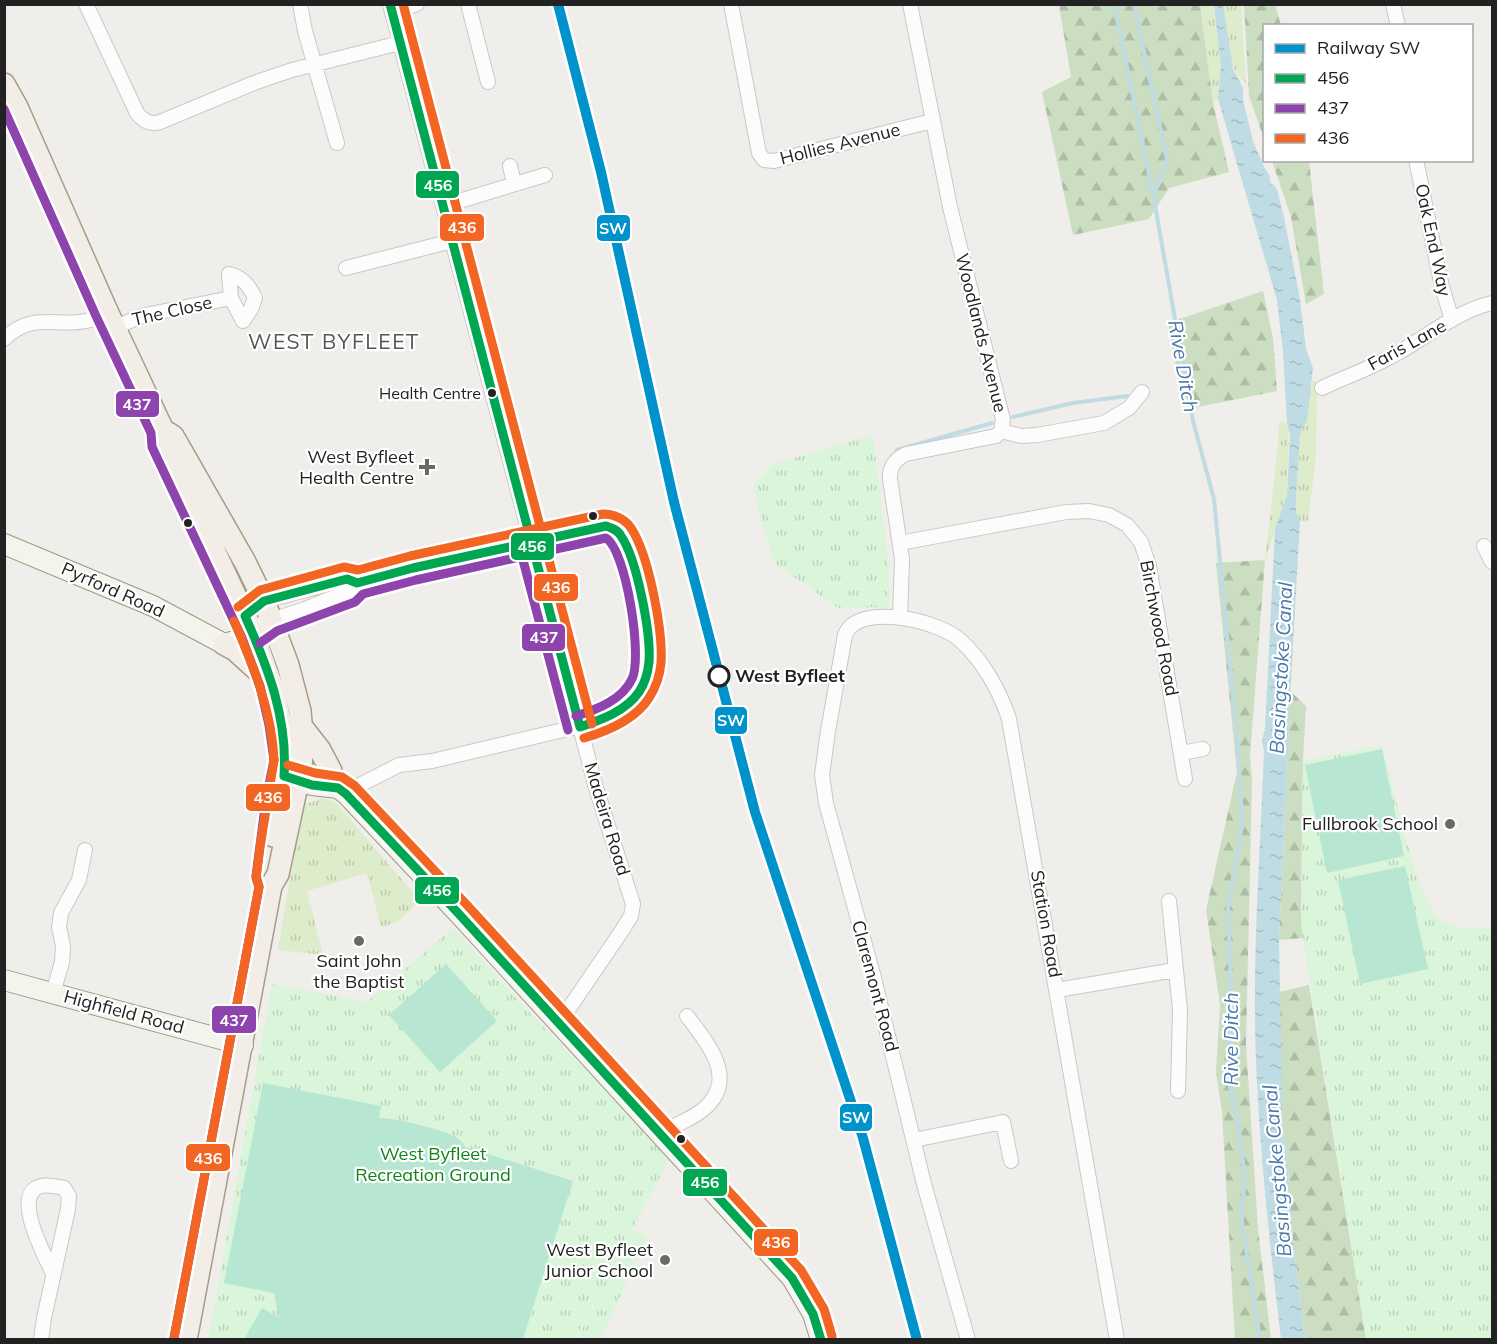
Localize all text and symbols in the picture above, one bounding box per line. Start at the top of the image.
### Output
legend [1263,24,1473,162]
text: Railway SW [1317,36,1420,59]
text: 456 [1317,66,1349,89]
text: 437 [1317,96,1349,119]
street label: Hollies Avenue [777,117,902,170]
text: 436 [1317,126,1349,149]
line badge: 456 [415,170,460,199]
text: 456 [424,175,453,195]
street label: Oak End Way [1410,181,1457,299]
line badge: 436 [439,213,485,242]
line badge: SW [596,214,631,242]
text: 436 [448,217,477,237]
text: SW [599,218,627,238]
street label: Woodlands Avenue [951,251,1012,415]
street label: The Close [130,290,214,331]
street label: Faris Lane [1364,314,1450,375]
water label: Rive Ditch [1163,318,1204,414]
district label: WEST BYFLEET [248,328,420,354]
place label: Health Centre [379,383,481,403]
marker: Health Centre [486,387,498,399]
line badge: 437 [115,390,160,418]
text: 437 [123,394,151,414]
place label: West Byfleet Health Centre [299,445,414,489]
marker: West Byfleet Health Centre [418,458,436,476]
unlabelled marker [587,510,599,522]
unlabelled marker [182,517,194,529]
line badge: 456 [510,532,555,561]
text: 456 [518,536,547,556]
street label: Pyrford Road [58,557,168,623]
street label: Birchwood Road [1135,558,1184,698]
line badge: 436 [533,573,579,602]
text: 436 [542,577,571,597]
water label: Basingstoke Canal [1264,581,1298,755]
line badge: 437 [521,623,566,652]
text: 437 [530,627,558,647]
place label: West Byfleet [735,664,845,687]
marker: West Byfleet [708,665,730,687]
line badge: SW [714,706,748,735]
text: SW [717,710,745,730]
street label: Madeira Road [579,759,636,878]
line badge: 436 [245,783,291,812]
text: 436 [254,787,283,807]
place label: Fullbrook School [1302,812,1438,835]
marker: Fullbrook School [1443,817,1457,831]
street label: Station Road [1026,868,1067,979]
line badge: 456 [414,876,460,905]
text: 456 [423,880,452,900]
street label: Claremont Road [847,918,904,1054]
marker: Saint John the Baptist [352,934,366,948]
place label: Saint John the Baptist [314,949,404,993]
street label: Highfield Road [61,984,187,1039]
water label: Rive Ditch [1218,992,1243,1086]
line badge: 437 [211,1005,257,1034]
text: 437 [220,1010,248,1030]
water label: Basingstoke Canal [1257,1084,1296,1258]
line badge: SW [839,1103,873,1132]
text: SW [842,1107,870,1127]
unlabelled marker [675,1133,687,1145]
park label: West Byfleet Recreation Ground [355,1142,511,1186]
line badge: 436 [185,1143,231,1172]
text: 436 [194,1148,223,1168]
line badge: 456 [682,1168,728,1197]
text: 456 [691,1172,720,1192]
line badge: 436 [753,1228,799,1257]
text: 436 [762,1232,791,1252]
place label: West Byfleet Junior School [545,1238,653,1282]
marker: West Byfleet Junior School [658,1253,672,1267]

